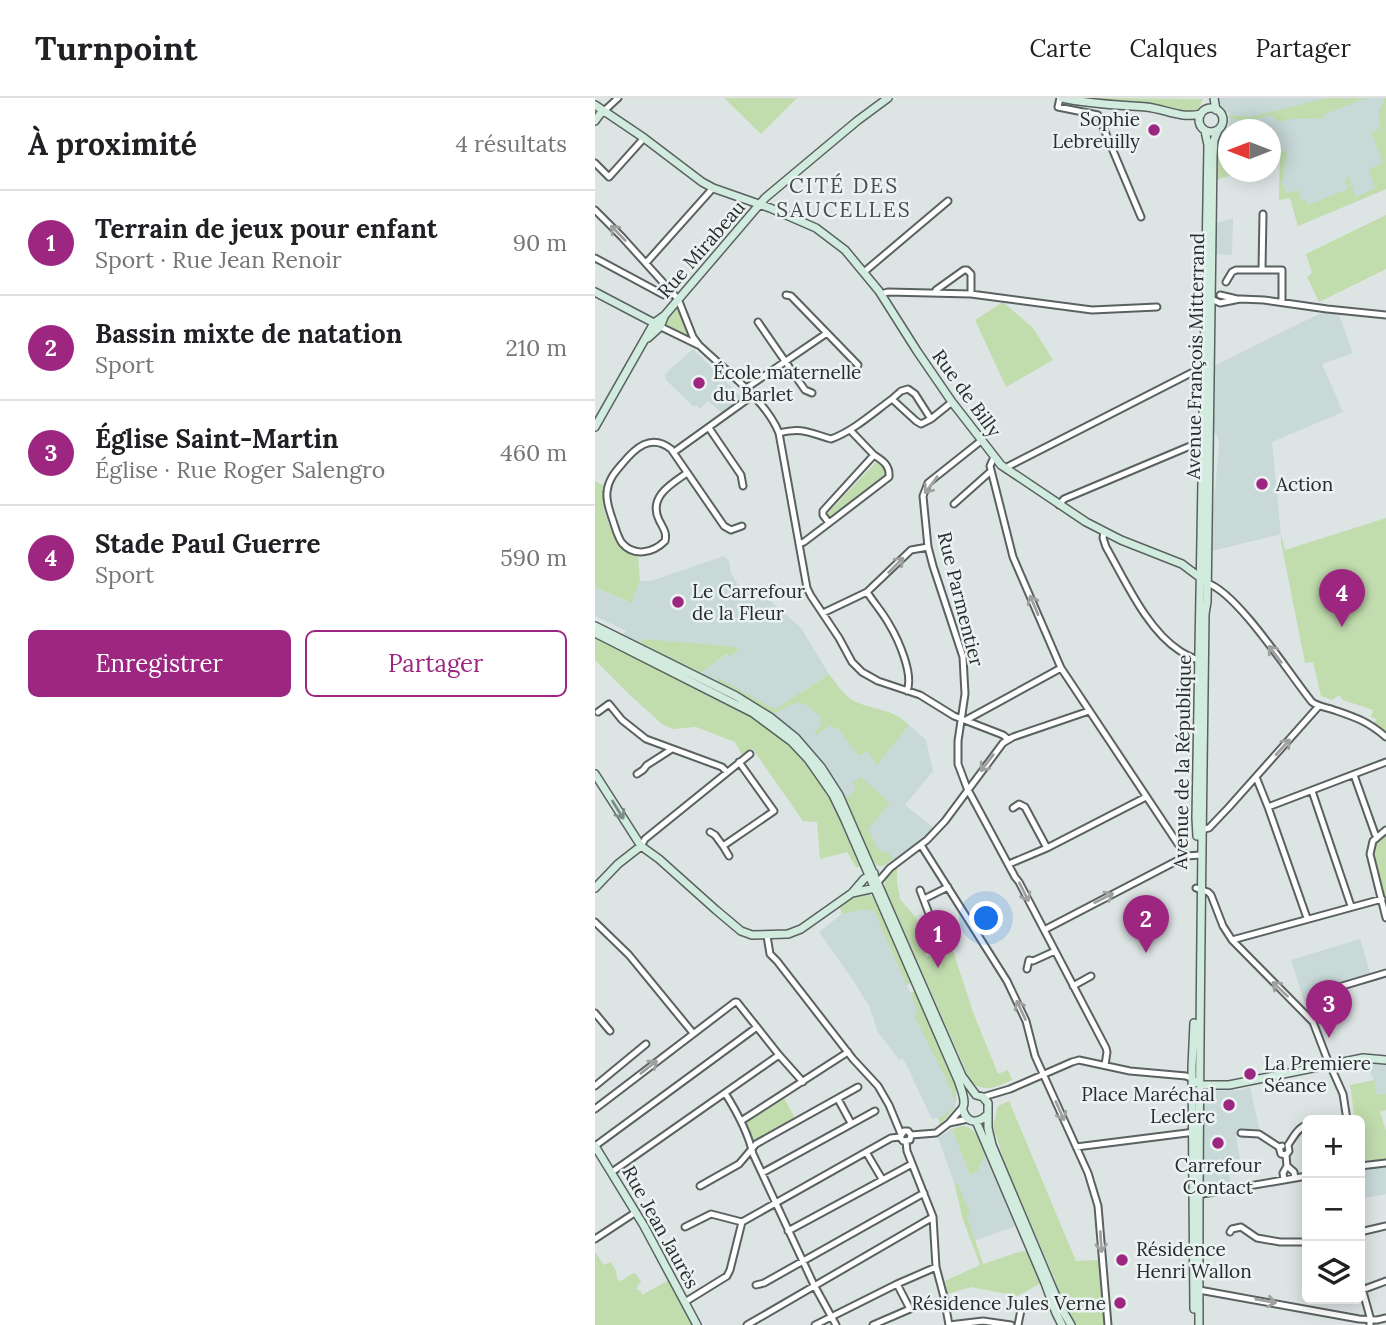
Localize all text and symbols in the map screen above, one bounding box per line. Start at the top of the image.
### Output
text: Turnpoint [35,27,197,69]
text: Carte [1029,33,1091,64]
text: Calques [1129,33,1217,64]
text: Partager [1255,33,1351,64]
place label: Sophie Lebreuilly [1052,107,1140,153]
north arrow [1218,119,1281,182]
marker: Sophie Lebreuilly [1146,122,1162,138]
text: À proximité [28,125,197,163]
text: 4 résultats [455,129,567,158]
district label: CITÉ DES SAUCELLES [776,172,912,223]
street label: Rue Mirabeau [652,195,750,303]
text: Terrain de jeux pour enfant [95,212,438,245]
one-way arrow [609,225,626,242]
text: 1 [46,228,56,257]
text: 90 m [513,228,567,257]
street label: Avenue François Mitterrand [1181,232,1209,481]
text: Sport · Rue Jean Renoir [95,245,342,274]
text: Bassin mixte de natation [95,317,402,350]
text: 2 [45,333,57,362]
text: 210 m [505,333,567,362]
street label: Rue de Billy [927,344,1007,442]
text: Sport [95,350,154,379]
place label: École maternelle du Barlet [713,360,861,406]
marker: École maternelle du Barlet [691,375,707,391]
text: Église Saint-Martin [95,422,339,455]
text: 3 [45,438,57,467]
text: 460 m [500,438,567,467]
text: Église · Rue Roger Salengro [95,455,385,484]
place label: Action [1275,472,1333,496]
one-way arrow [924,475,939,494]
marker: Action [1254,476,1270,492]
text: Stade Paul Guerre [95,527,320,560]
street label: Rue Parmentier [933,529,990,670]
text: 4 [45,543,57,572]
text: 590 m [500,543,567,572]
one-way arrow [887,557,904,574]
text: Sport [95,560,154,589]
pin: 4 [1319,569,1365,627]
place label: Le Carrefour de la Fleur [692,579,806,625]
marker: Le Carrefour de la Fleur [670,594,686,610]
one-way arrow [1027,595,1040,617]
button: Enregistrer [28,630,291,697]
button: Partager [305,630,567,697]
one-way arrow [1267,645,1282,664]
street label: Avenue de la République [1168,654,1196,871]
one-way arrow [1275,738,1291,756]
one-way arrow [980,753,995,772]
one-way arrow [612,799,626,819]
one-way arrow [1018,881,1032,902]
one-way arrow [1093,891,1114,905]
pin: 2 [1123,895,1169,953]
your location [969,901,1003,935]
pin: 1 [915,910,961,968]
one-way arrow [1272,980,1289,997]
pin: 3 [1306,980,1352,1038]
one-way arrow [1013,1000,1027,1021]
place label: La Premiere Séance [1264,1051,1371,1097]
one-way arrow [639,1059,658,1074]
marker: La Premiere Séance [1242,1066,1258,1082]
place label: Place Maréchal Leclerc [1081,1082,1215,1128]
marker: Place Maréchal Leclerc [1221,1097,1237,1113]
one-way arrow [1054,1099,1067,1121]
map controls [1302,1115,1365,1304]
button: + [1302,1115,1365,1178]
marker: Carrefour Contact [1210,1135,1226,1151]
place label: Carrefour Contact [1175,1153,1262,1199]
street label: Rue Jean Jaurès [617,1161,705,1293]
button: − [1302,1178,1365,1241]
one-way arrow [1095,1231,1108,1253]
place label: Résidence Henri Wallon [1136,1237,1252,1283]
button: layers [1302,1241,1365,1304]
marker: Résidence Henri Wallon [1114,1252,1130,1268]
place label: Résidence Jules Verne [912,1291,1106,1315]
marker: Résidence Jules Verne [1112,1295,1128,1311]
one-way arrow [1254,1295,1277,1308]

